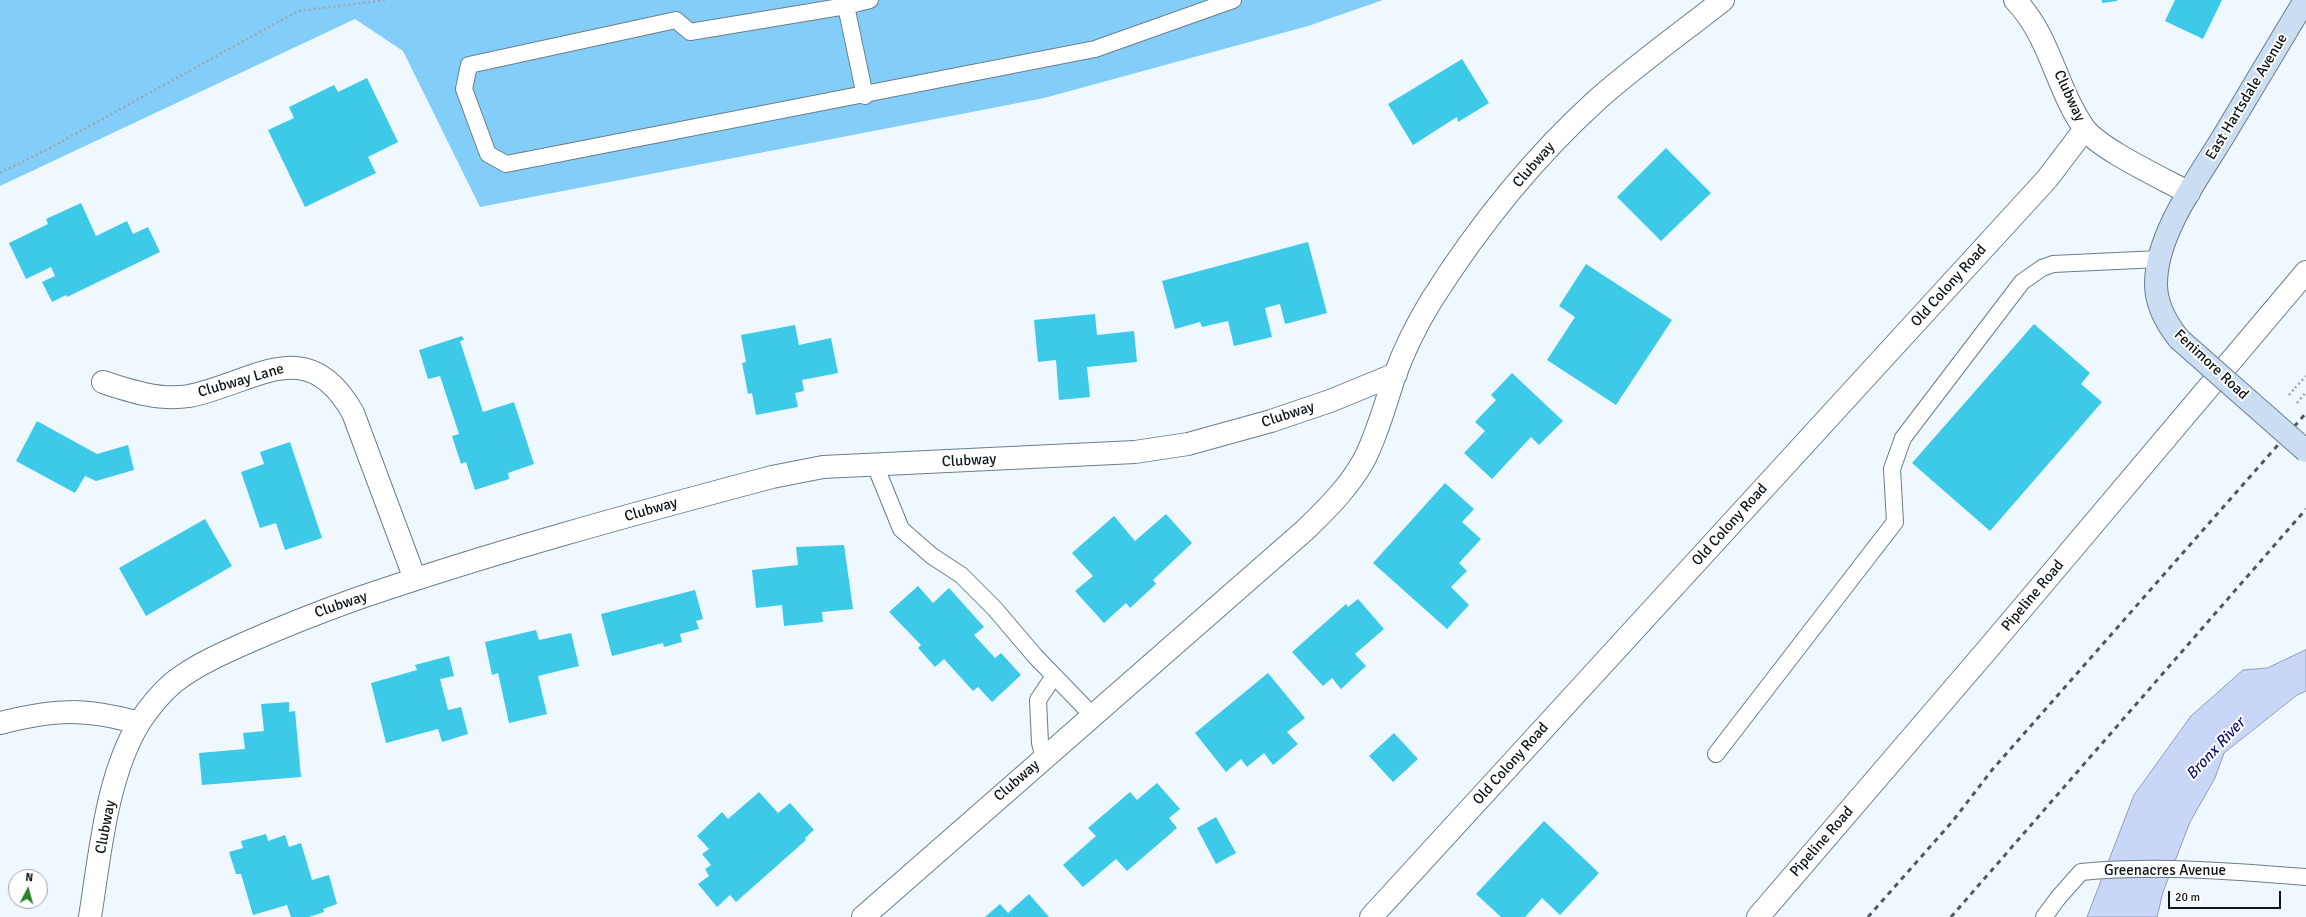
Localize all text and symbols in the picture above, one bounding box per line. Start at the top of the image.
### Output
street label: East Hartsdale Avenue [2202,31,2292,163]
street label: Clubway [2049,67,2089,125]
street label: Clubway [1509,139,1559,191]
street label: Old Colony Road [1907,241,1991,331]
street label: Fenimore Road [2170,326,2252,404]
street label: Clubway Lane [196,360,286,402]
street label: Clubway [1259,398,1317,432]
street label: Clubway [941,451,997,471]
street label: Old Colony Road [1688,480,1772,570]
street label: Clubway [622,494,680,526]
street label: Pipeline Road [1998,557,2068,635]
street label: Clubway [312,588,370,622]
water label: Bronx River [2182,714,2250,784]
street label: Old Colony Road [1469,719,1553,809]
street label: Clubway [991,756,1043,806]
street label: Clubway [92,799,120,855]
street label: Pipeline Road [1786,803,1858,881]
street label: Greenacres Avenue [2104,862,2226,880]
north arrow [8,869,48,909]
text: N [25,871,34,884]
scale bar [2170,883,2283,909]
text: 20 m [2175,890,2200,905]

